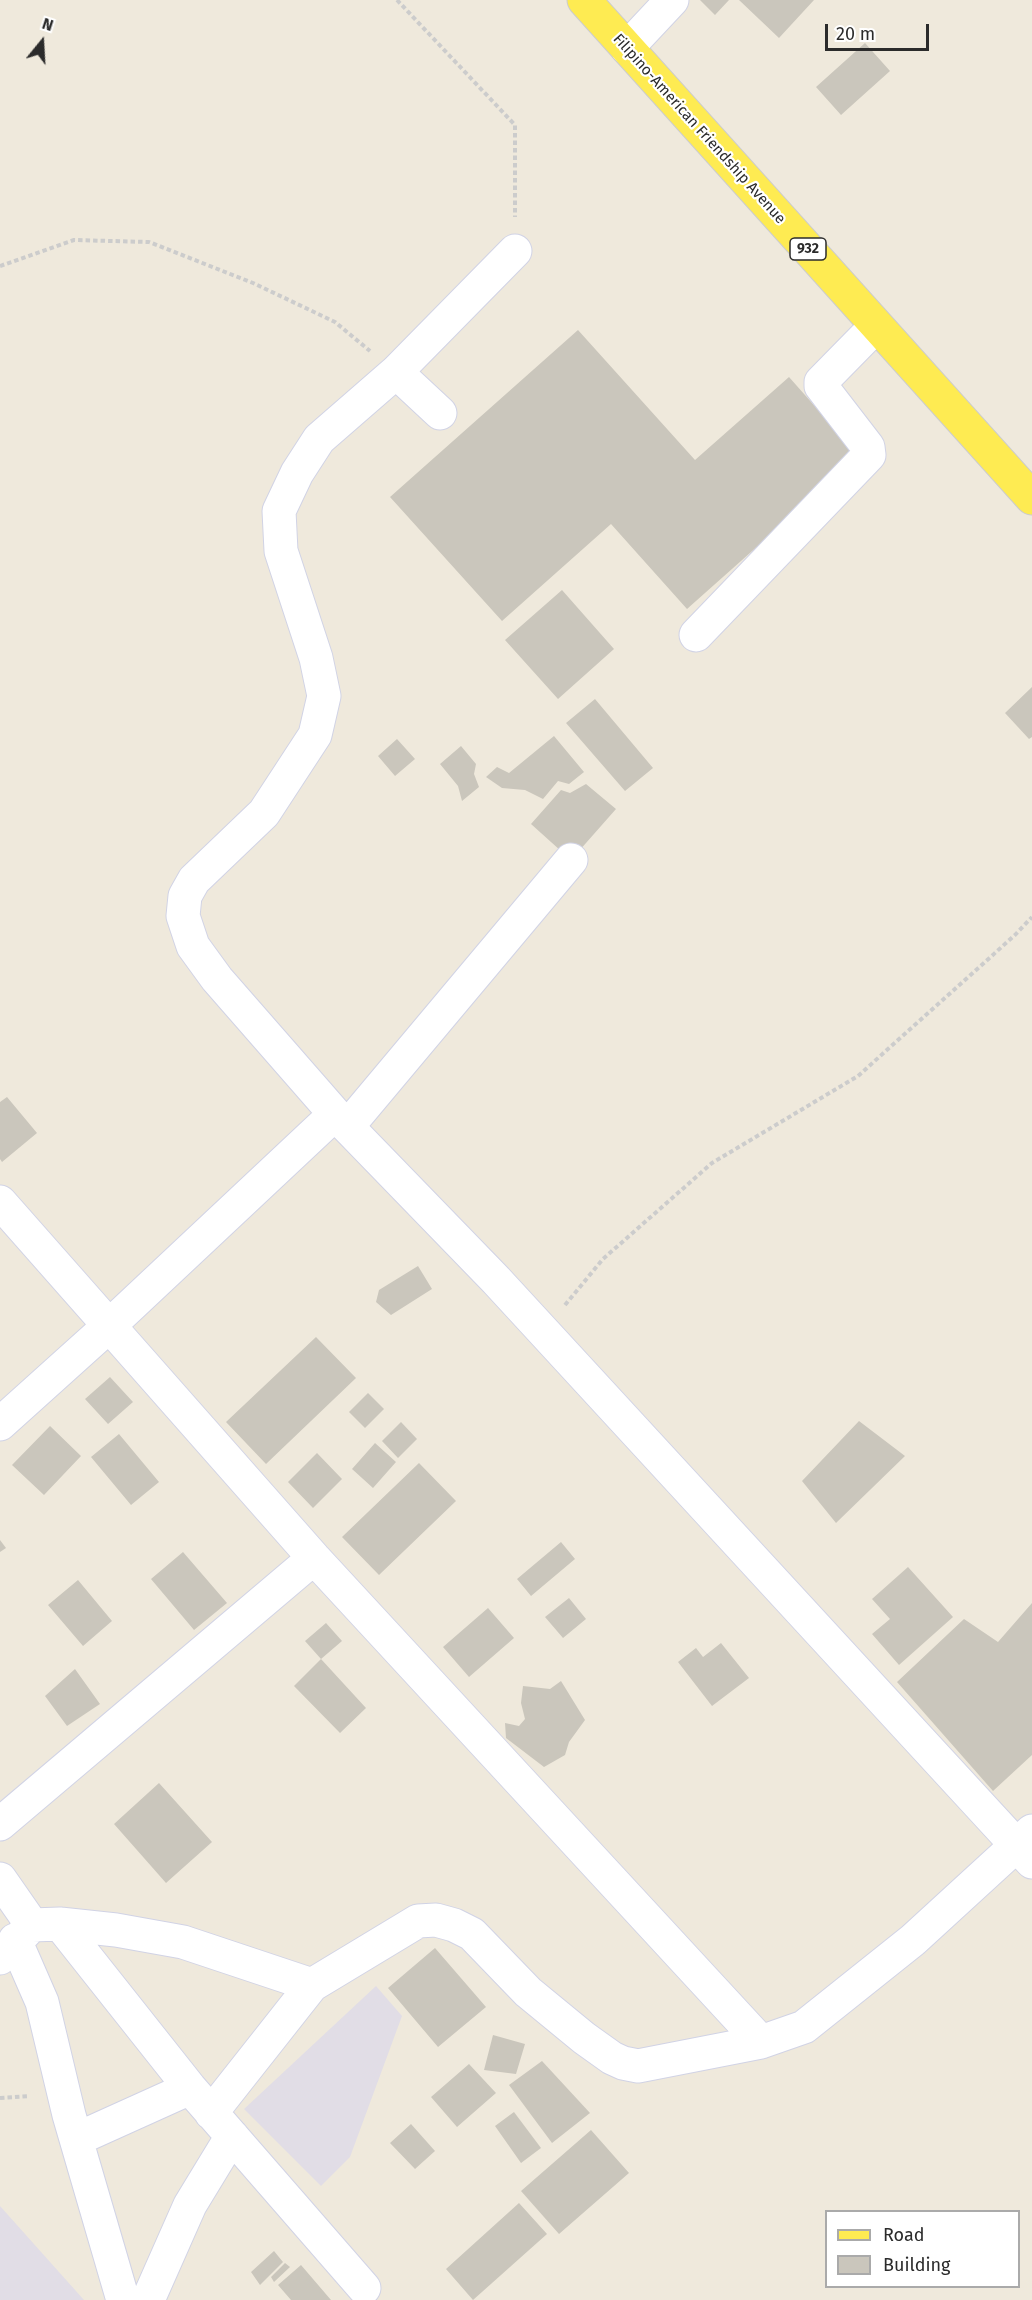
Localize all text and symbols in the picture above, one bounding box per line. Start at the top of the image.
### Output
north arrow [12,12,72,72]
scale bar [828,12,932,50]
text: N [40,14,56,35]
text: 20 m [836,23,875,45]
street label: Filipino-American Friendship Avenue [609,30,789,228]
road number: 932 [790,238,826,260]
legend [825,2210,1020,2288]
text: Road [883,2224,925,2246]
text: Building [883,2254,950,2276]

